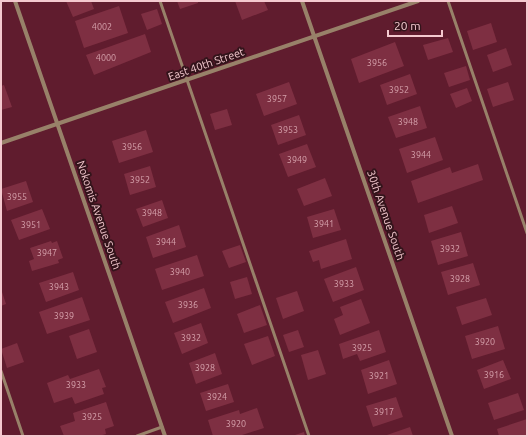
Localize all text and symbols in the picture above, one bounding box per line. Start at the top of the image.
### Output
scale bar [388,12,442,38]
text: 20 m [394,19,421,32]
house number: 4002 [92,22,112,32]
street label: East 40th Street [166,45,246,83]
house number: 4000 [96,53,116,63]
house number: 3956 [367,58,387,68]
house number: 3952 [389,85,409,95]
house number: 3957 [267,94,287,104]
house number: 3948 [398,117,418,127]
house number: 3953 [278,125,298,135]
house number: 3956 [122,142,142,152]
house number: 3944 [411,150,431,160]
house number: 3949 [287,155,307,165]
street label: Nokomis Avenue South [75,159,123,271]
street label: 30th Avenue South [365,169,407,261]
house number: 3952 [130,175,150,185]
house number: 3955 [7,192,27,202]
house number: 3948 [142,208,162,218]
house number: 3941 [314,219,334,229]
house number: 3951 [21,220,41,230]
house number: 3944 [156,237,176,247]
house number: 3932 [440,244,460,254]
house number: 3947 [37,248,57,258]
house number: 3940 [170,267,190,277]
house number: 3928 [450,274,470,284]
house number: 3933 [334,279,354,289]
house number: 3943 [49,282,69,292]
house number: 3936 [178,300,198,310]
house number: 3939 [54,311,74,321]
house number: 3932 [181,333,201,343]
house number: 3920 [475,337,495,347]
house number: 3925 [352,343,372,353]
house number: 3928 [195,363,215,373]
house number: 3916 [484,370,504,380]
house number: 3921 [369,371,389,381]
house number: 3933 [66,380,86,390]
house number: 3924 [207,392,227,402]
house number: 3917 [374,407,394,417]
house number: 3925 [82,412,102,422]
house number: 3920 [226,419,246,429]

